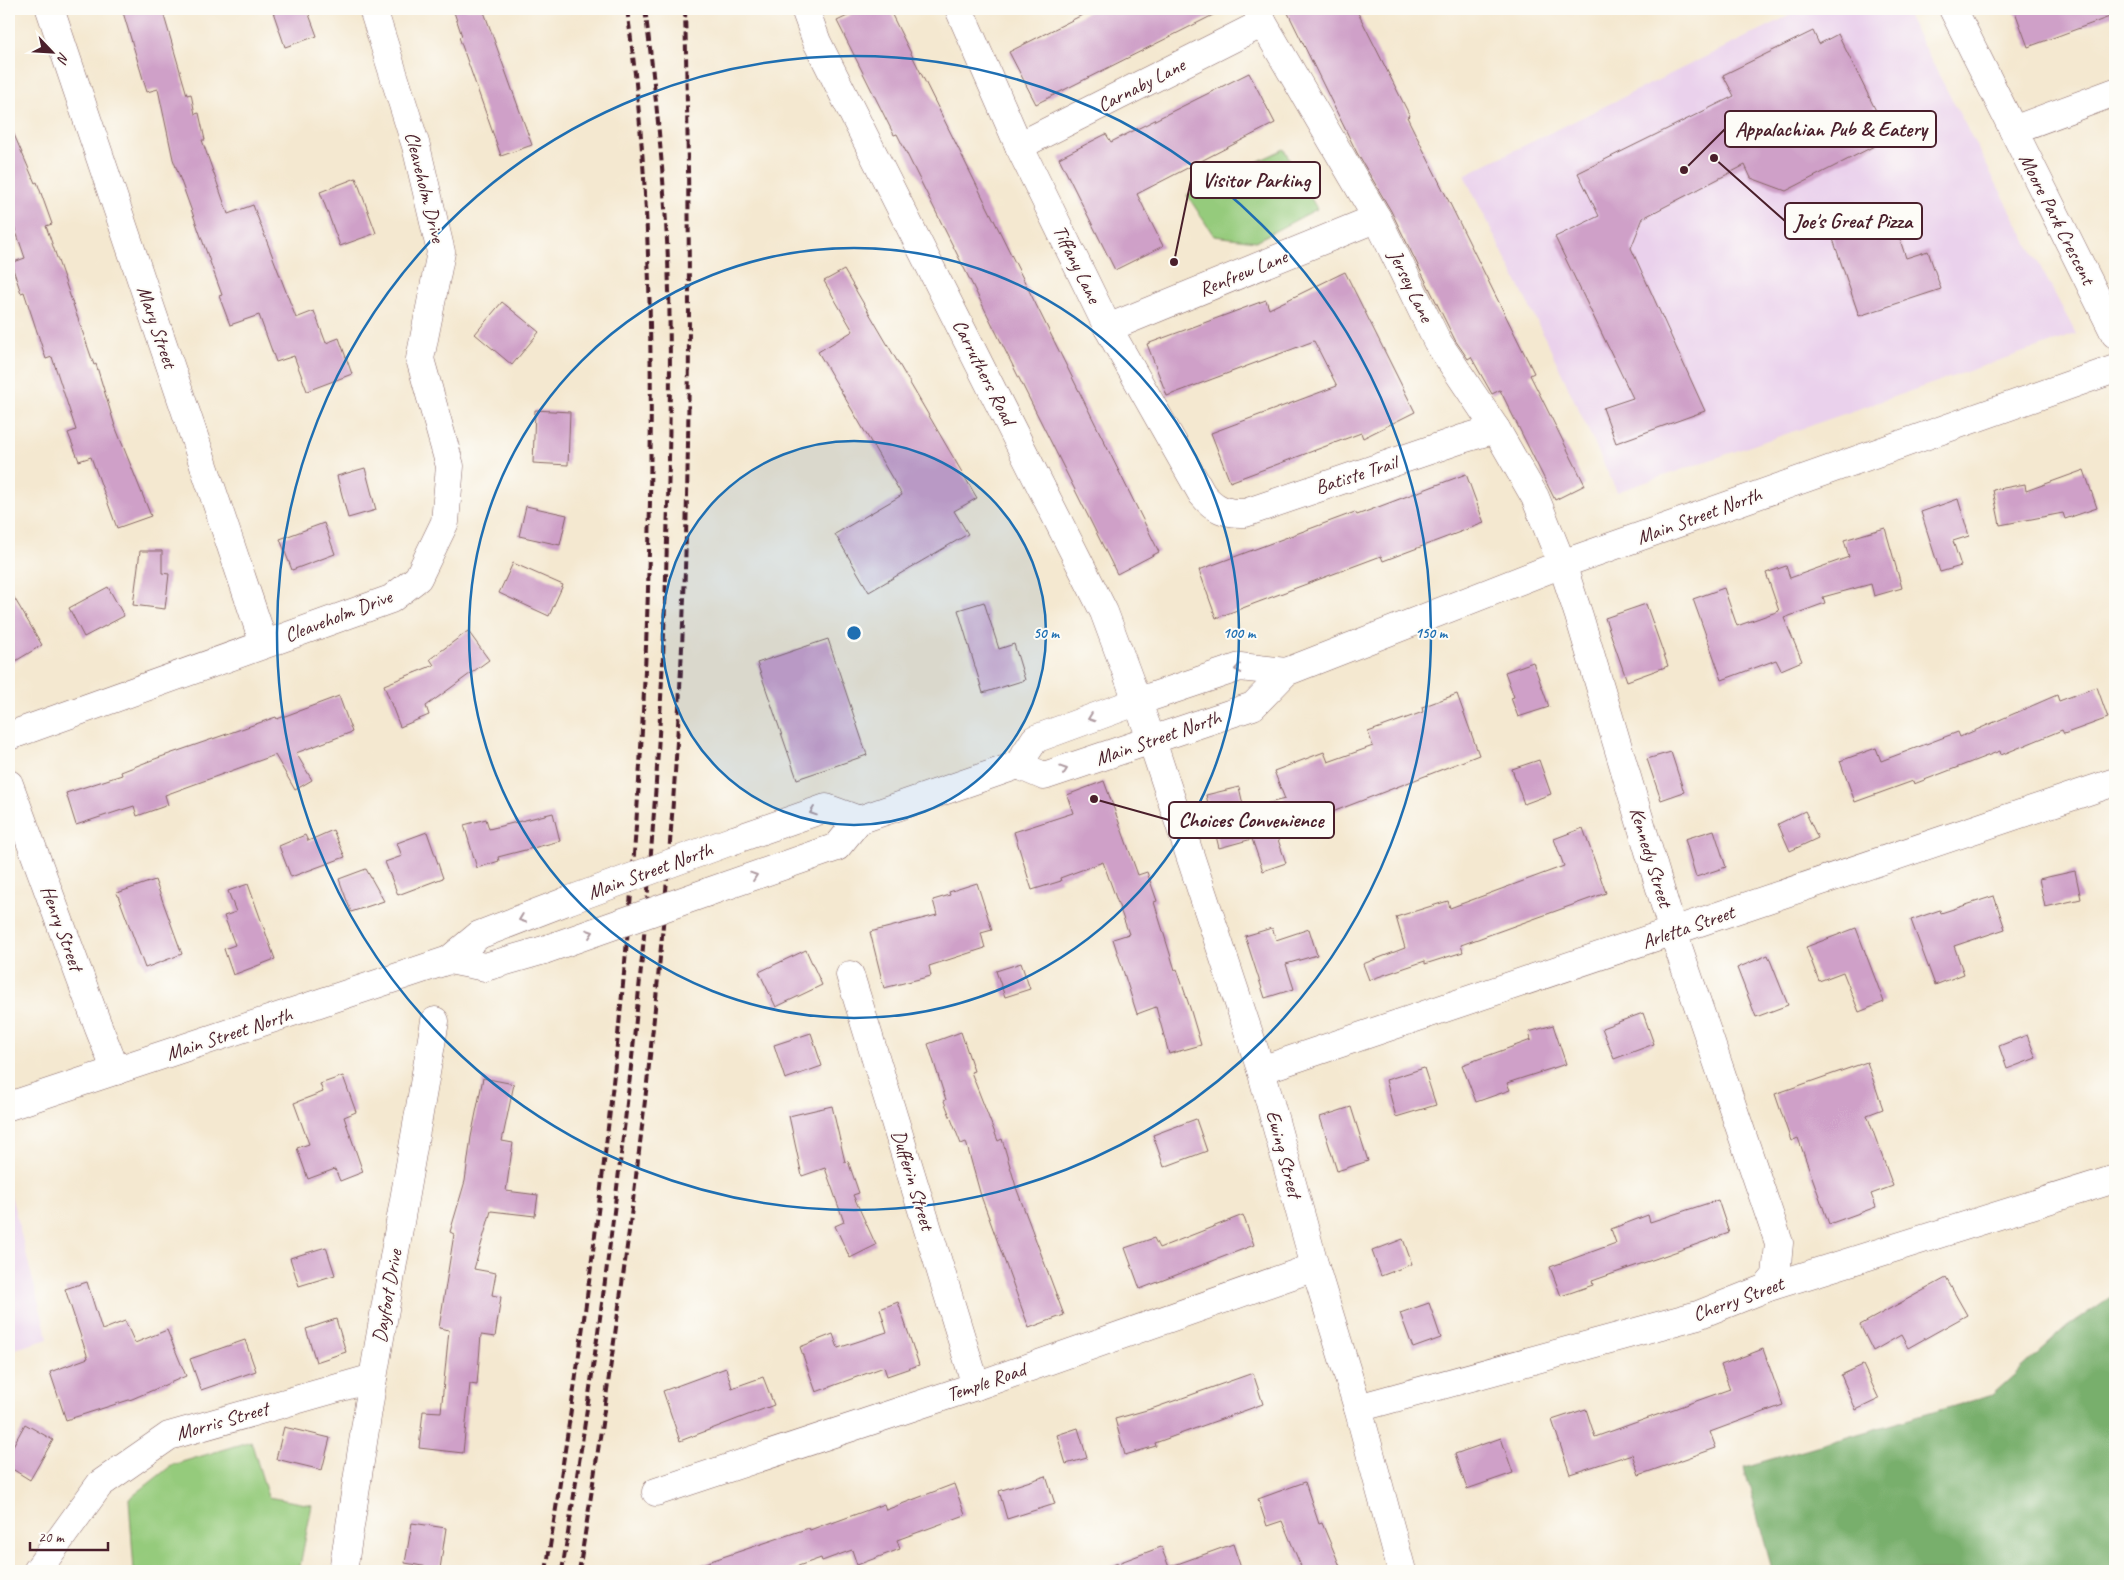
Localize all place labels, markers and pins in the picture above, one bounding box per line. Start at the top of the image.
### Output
callout: Appalachian Pub & Eatery [1725,111,1936,147]
callout: Visitor Parking [1191,162,1320,198]
callout: Joe's Great Pizza [1785,203,1922,239]
centre of rings [845,624,863,642]
callout: Choices Convenience [1169,802,1334,838]

